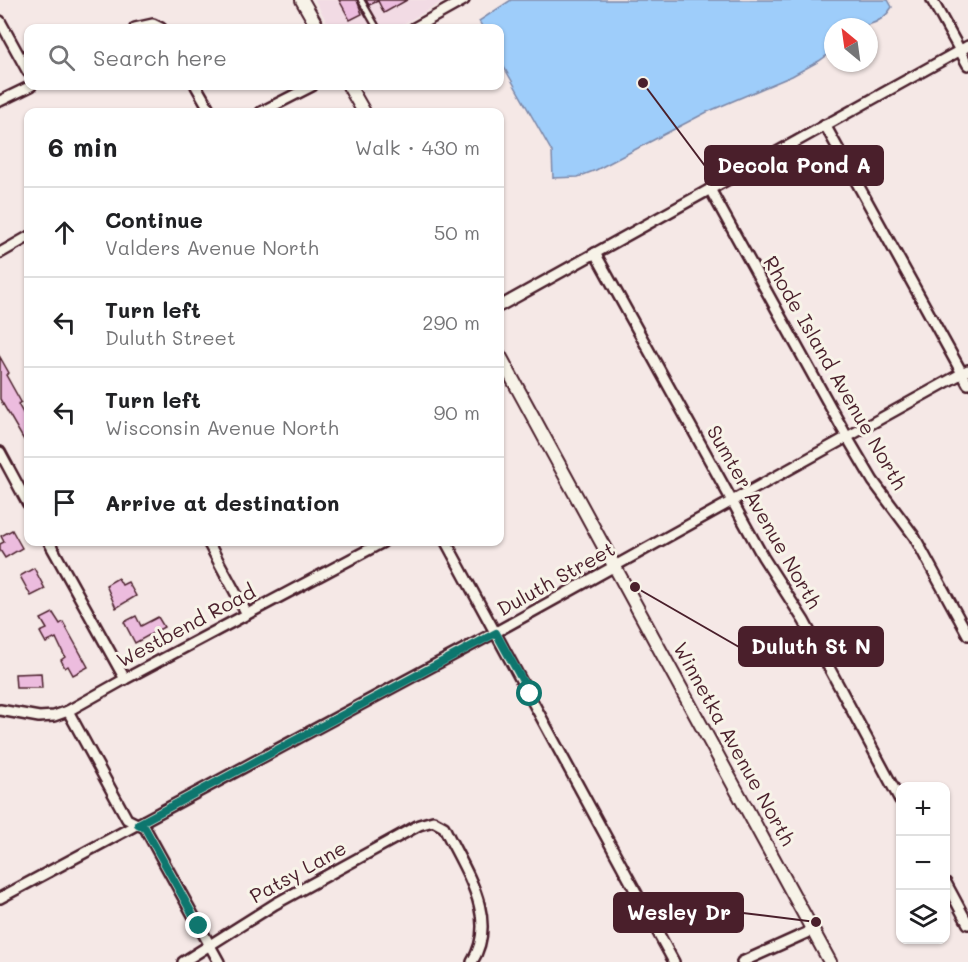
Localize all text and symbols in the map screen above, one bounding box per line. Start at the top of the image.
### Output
north arrow [824,18,878,72]
search box [24,24,504,90]
icon: search [45,41,78,74]
text: Search here [93,43,227,72]
text: 6 min [48,130,117,164]
text: Walk · 430 m [355,134,480,160]
callout: Decola Pond A [705,146,883,185]
text: Decola Pond A [717,151,871,178]
text: Continue [105,205,203,234]
icon: ahead [48,216,81,249]
text: 50 m [434,219,480,245]
text: Valders Avenue North [105,234,319,260]
street label: Rhode Island Avenue North [758,251,914,494]
text: Turn left [105,295,201,324]
icon: left [48,306,81,339]
text: 290 m [422,309,480,335]
text: Duluth Street [105,324,236,350]
text: Turn left [105,385,201,414]
icon: left [48,396,81,429]
text: 90 m [434,399,480,425]
text: Wisconsin Avenue North [105,414,339,440]
street label: Sumter Avenue North [702,420,828,613]
icon: arrive [48,486,81,519]
text: Arrive at destination [105,488,340,517]
street label: Duluth Street [492,535,619,621]
street label: Westbend Road [112,578,259,673]
callout: Duluth St N [739,627,883,666]
text: Duluth St N [751,632,871,659]
street label: Winnetka Avenue North [668,637,802,850]
route start [516,680,542,706]
map controls [896,782,950,944]
button: + [896,782,950,836]
street label: Patsy Lane [245,834,350,908]
button: − [896,836,950,890]
button: layers [896,890,950,944]
callout: Wesley Dr [614,893,743,932]
text: Wesley Dr [627,898,731,926]
route end [185,912,211,938]

